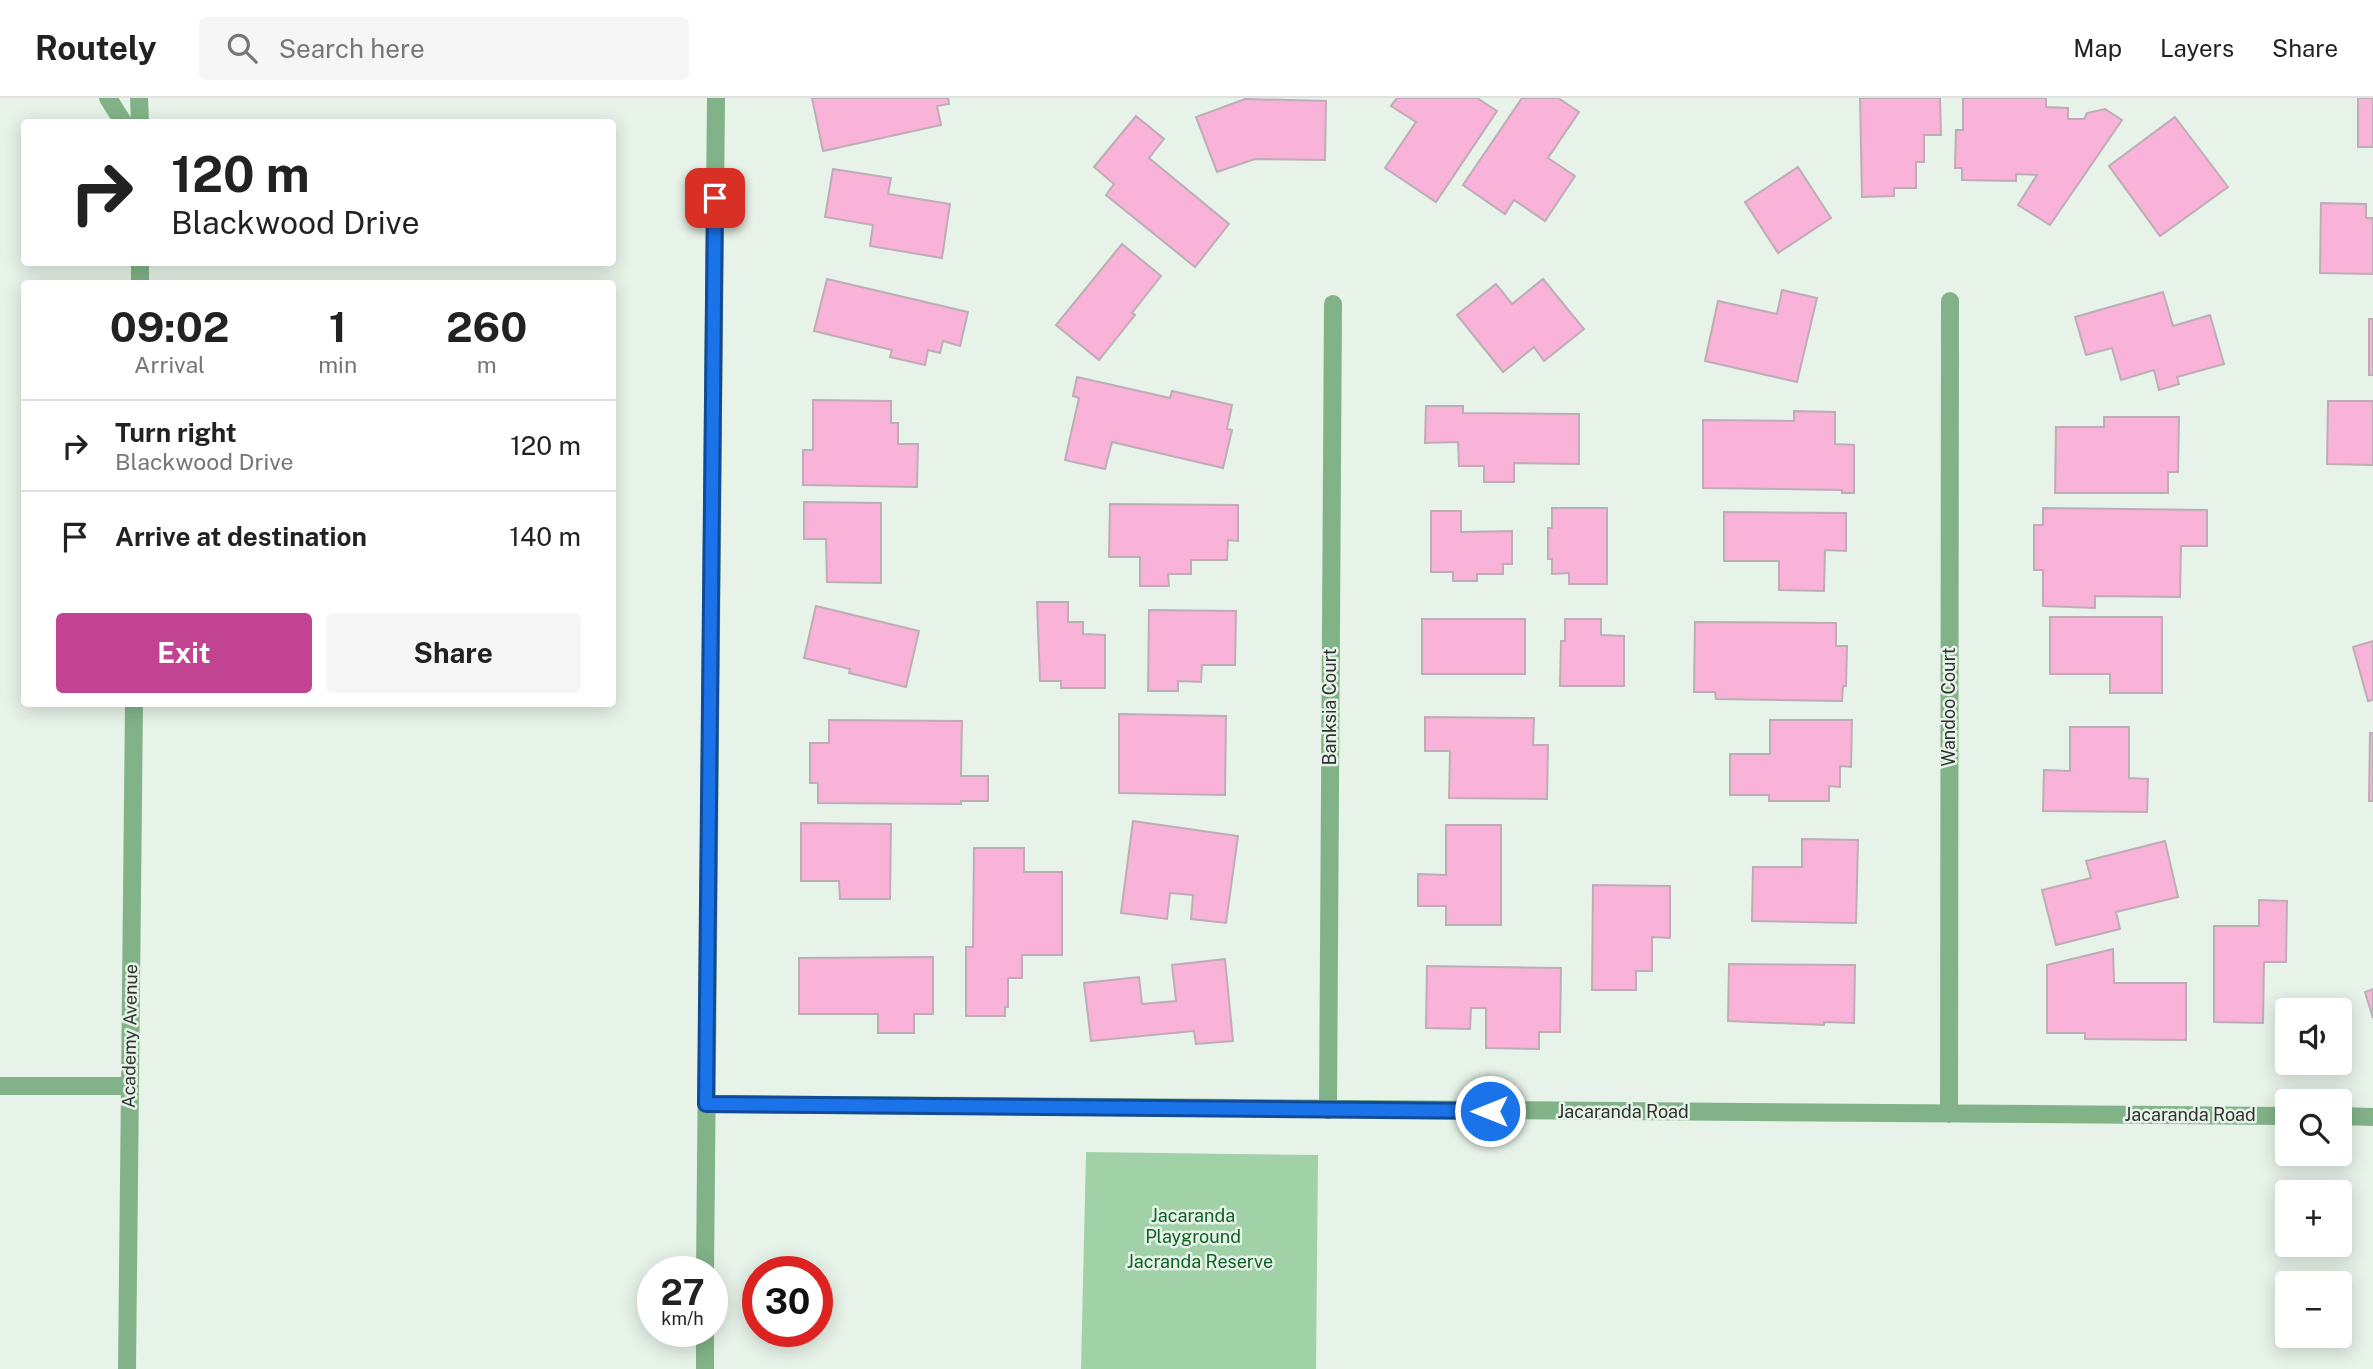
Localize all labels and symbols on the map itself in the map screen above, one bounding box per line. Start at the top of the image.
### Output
pin [685,168,745,228]
street label: Banksia Court [1319,648,1340,766]
street label: Wandoo Court [1938,648,1959,766]
street label: Academy Avenue [118,964,141,1108]
position arrow [1453,1074,1527,1148]
street label: Jacaranda Road [1557,1101,1689,1122]
street label: Jacaranda Road [2124,1104,2256,1125]
park label: Jacaranda Playground [1145,1205,1241,1247]
park label: Jacranda Reserve [1127,1251,1273,1272]
speed limit sign: 30 [742,1256,833,1347]

